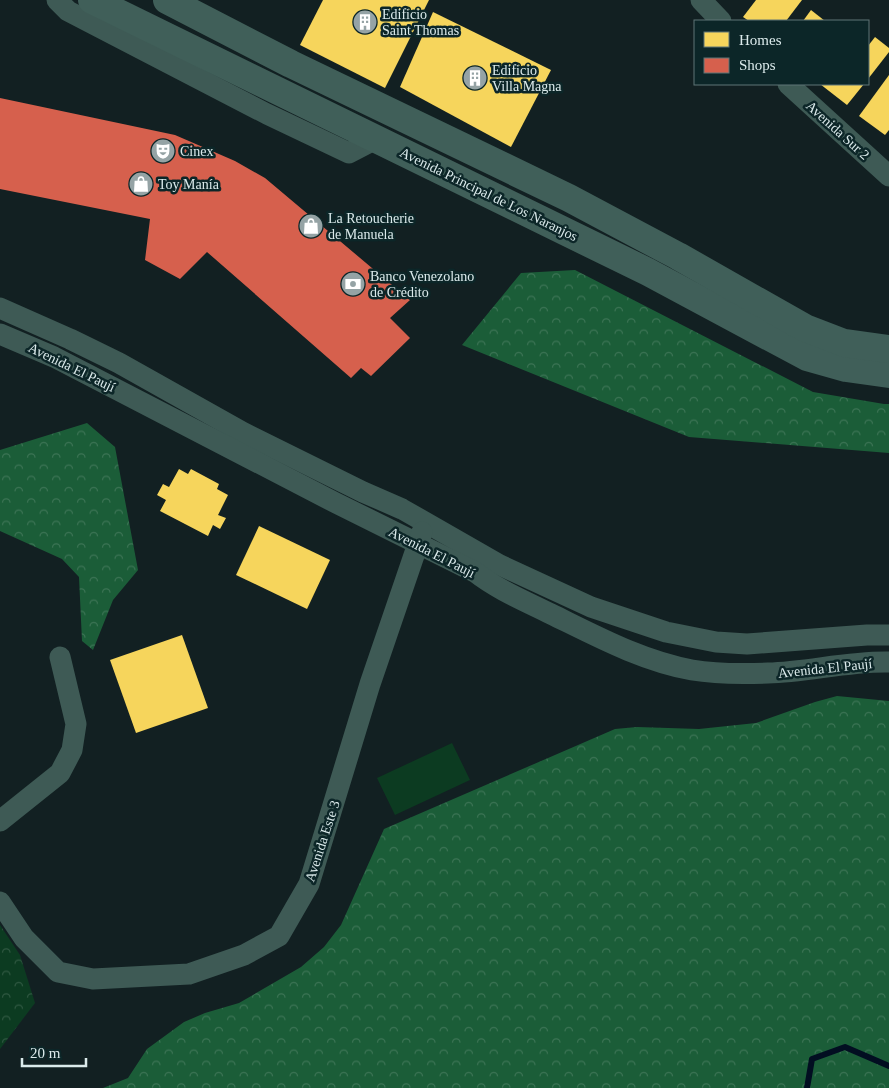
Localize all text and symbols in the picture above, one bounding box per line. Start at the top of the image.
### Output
place label: Edificio Saint Thomas [382,7,459,38]
building icon: Edificio Saint Thomas [352,9,378,35]
legend [694,20,869,85]
text: Homes [739,32,782,48]
text: Shops [739,57,776,73]
place label: Edificio Villa Magna [492,63,562,94]
building icon: Edificio Villa Magna [462,65,488,91]
street label: Avenida Sur 2 [803,98,872,163]
theatre icon: Cinex [150,138,176,164]
place label: Cinex [180,144,213,159]
street label: Avenida Principal de Los Naranjos [398,145,580,244]
shop icon: Toy Manía [128,171,154,197]
place label: Toy Manía [158,177,220,192]
place label: La Retoucherie de Manuela [328,211,414,242]
shop icon: La Retoucherie de Manuela [298,213,324,239]
place label: Banco Venezolano de Crédito [370,269,474,300]
bank icon: Banco Venezolano de Crédito [340,271,366,297]
street label: Avenida El Paují [26,340,118,395]
street label: Avenida El Paují [386,524,477,581]
street label: Avenida El Paují [777,656,873,681]
street label: Avenida Este 3 [302,799,343,884]
scale bar [22,1036,86,1068]
text: 20 m [30,1045,61,1061]

